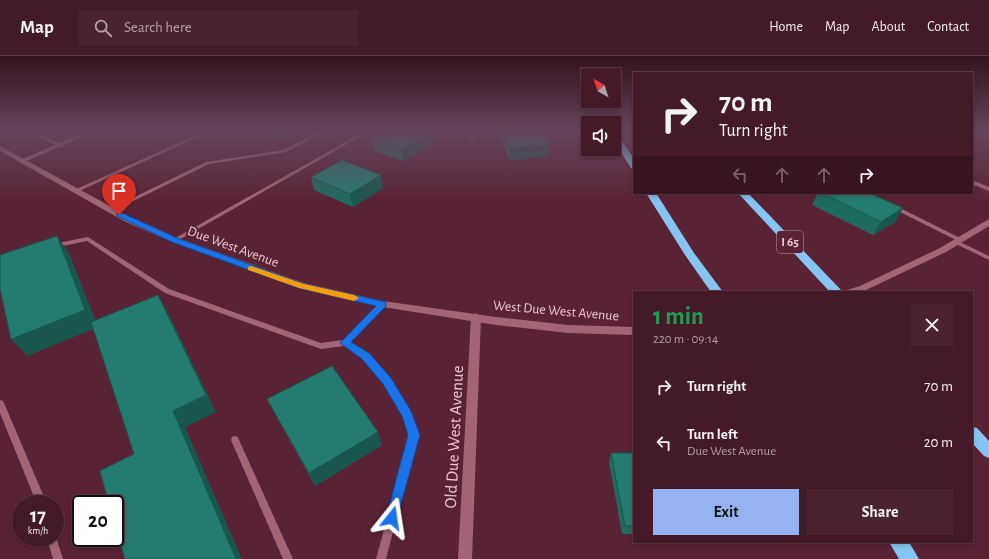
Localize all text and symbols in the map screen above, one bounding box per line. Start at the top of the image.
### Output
search box [78,10,358,46]
icon: search [92,17,114,39]
text: Map [20,18,54,37]
text: Search here [124,20,192,35]
text: Home [769,20,803,34]
text: Map [825,20,849,34]
text: About [871,20,905,34]
text: Contact [927,20,969,34]
north arrow [581,68,621,108]
map controls [581,68,621,156]
icon: right [653,88,705,140]
text: 70 m [719,89,773,117]
button: sound [581,116,621,156]
text: Turn right [719,122,788,140]
icon: left [729,164,751,186]
icon: ahead [771,164,793,186]
icon: ahead [813,164,835,186]
icon: right [855,164,877,186]
pin [102,174,136,215]
icon: arrive [108,180,130,202]
street label: Due West Avenue [185,224,281,270]
road number: I 65 [777,231,803,253]
street label: West Due West Avenue [492,299,620,323]
button: close [911,304,953,346]
text: 1 min [653,305,704,329]
text: 220 m · 09:14 [653,333,718,346]
street label: Old Due West Avenue [442,365,466,509]
icon: right [653,376,675,398]
text: Turn right [687,379,746,394]
text: 70 m [924,379,953,394]
text: Turn left [687,427,738,442]
icon: left [653,432,675,454]
text: 20 m [924,435,953,450]
text: Due West Avenue [687,445,776,458]
button: Exit [653,489,799,535]
button: Share [807,489,953,535]
speed limit sign: 20 [72,495,124,547]
position arrow [371,497,413,539]
text: 17 [30,506,46,526]
text: km/h [28,526,48,536]

